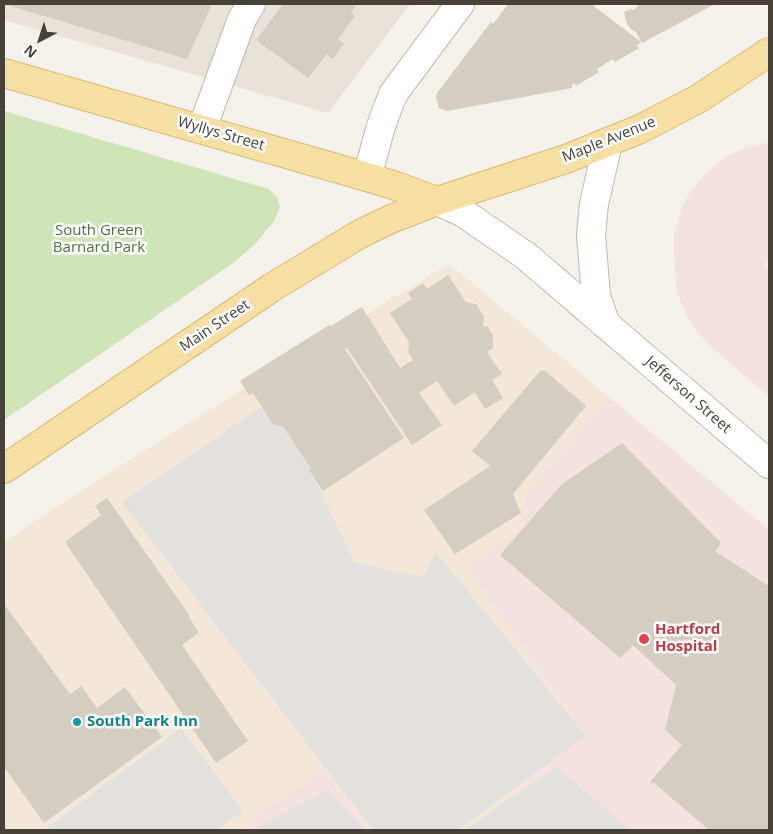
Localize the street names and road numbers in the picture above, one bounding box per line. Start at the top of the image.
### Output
street label: Wyllys Street [176,113,266,155]
street label: Maple Avenue [560,113,658,167]
street label: Main Street [177,296,253,356]
street label: Jefferson Street [641,353,735,437]

